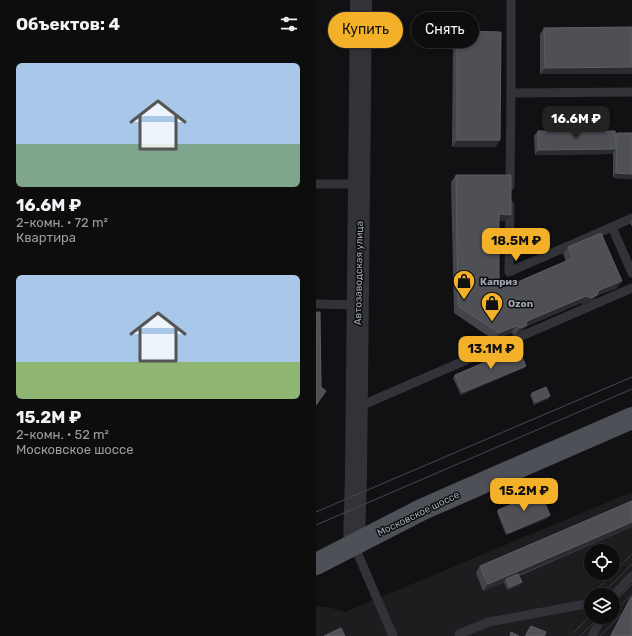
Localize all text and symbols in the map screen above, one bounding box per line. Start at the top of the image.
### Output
chip: Купить [328,12,403,48]
chip: Снять [411,12,479,48]
icon: filters [278,13,300,35]
text: Объектов: 4 [16,14,120,34]
icon: home [122,89,194,161]
pin: 16.6M ₽ [539,106,613,140]
text: 16.6M ₽ [551,111,601,126]
text: 16.6M ₽ [16,195,81,215]
text: 2-комн. · 72 m² [16,215,108,230]
street label: Автозаводская улица [352,221,366,325]
pin: 18.5M ₽ [479,228,553,262]
text: Квартира [16,230,76,245]
text: 18.5M ₽ [491,233,541,248]
shop icon: Каприз [451,268,477,301]
place label: Каприз [480,276,518,288]
shop icon: Ozon [479,290,505,323]
place label: Ozon [508,298,533,310]
icon: home [122,301,194,373]
pin: 13.1M ₽ [454,336,528,370]
text: 13.1M ₽ [467,341,515,356]
text: 15.2M ₽ [16,407,81,427]
text: 2-комн. · 52 m² [16,427,109,442]
text: Московское шоссе [16,442,133,457]
pin: 15.2M ₽ [487,478,561,512]
text: 15.2M ₽ [499,483,549,498]
street label: Московское шоссе [375,489,462,539]
map controls [584,544,620,624]
button: locate [584,544,620,580]
button: layers [584,588,620,624]

